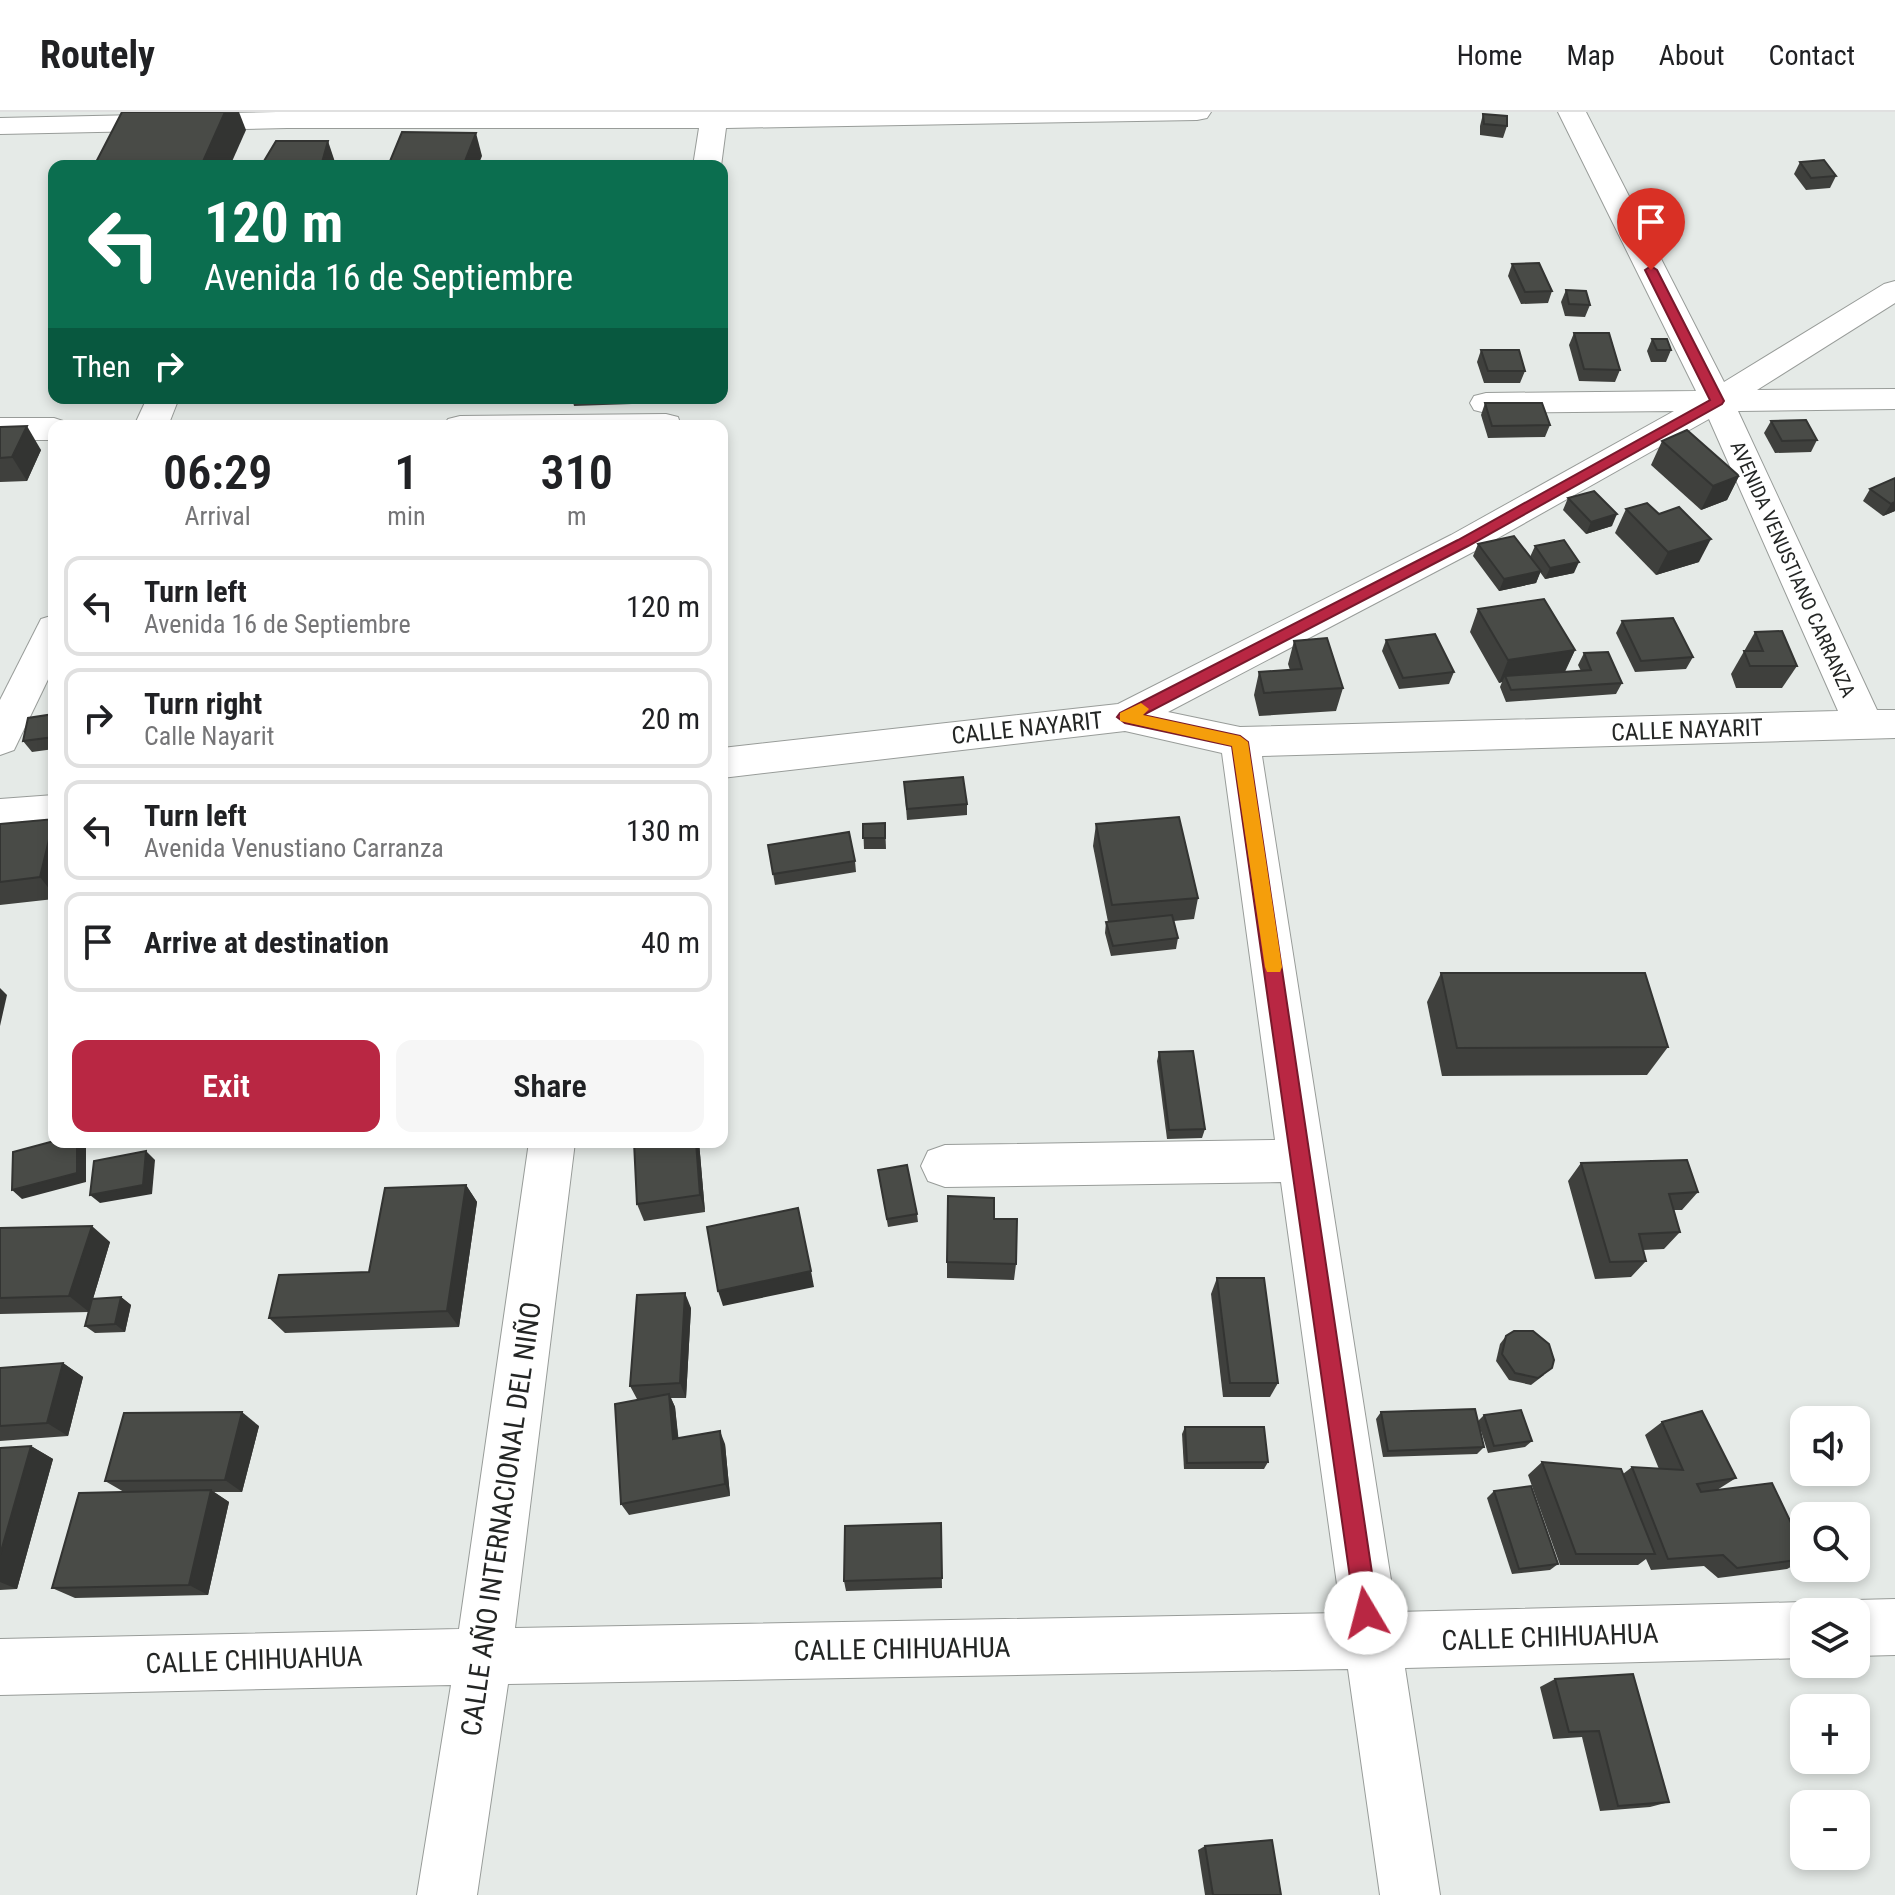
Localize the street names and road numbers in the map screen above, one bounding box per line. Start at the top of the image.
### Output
street label: AVENIDA VENUSTIANO CARRANZA [1726,437,1861,701]
street label: CALLE NAYARIT [950,706,1104,750]
street label: CALLE NAYARIT [1611,713,1763,747]
street label: CALLE AÑO INTERNACIONAL DEL NIÑO [454,1300,548,1738]
street label: CALLE CHIHUAHUA [1441,1617,1659,1657]
street label: CALLE CHIHUAHUA [793,1631,1011,1667]
street label: CALLE CHIHUAHUA [145,1640,363,1680]

